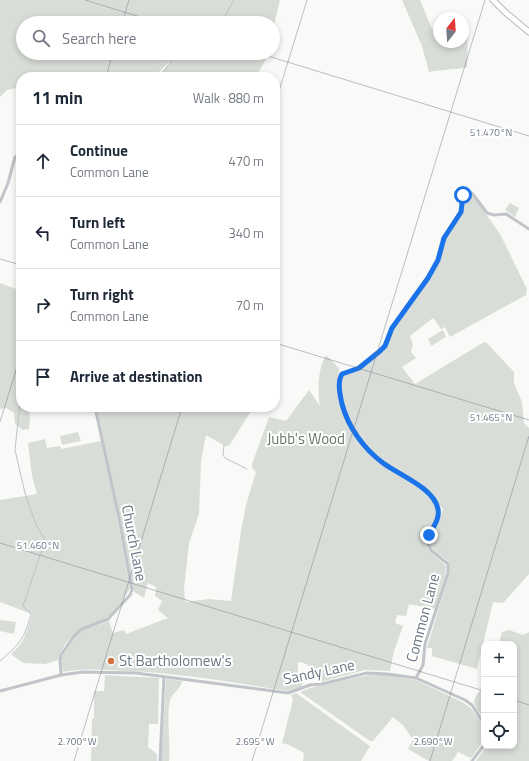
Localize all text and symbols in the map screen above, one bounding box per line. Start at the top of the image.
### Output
north arrow [433,12,469,48]
search box [16,16,280,60]
icon: search [30,27,52,49]
text: Search here [62,27,136,50]
text: 11 min [32,85,83,111]
text: Walk · 880 m [193,88,264,108]
text: 51.470°N [470,125,512,140]
text: Continue [70,139,128,162]
icon: ahead [32,150,54,172]
text: 470 m [228,151,264,171]
text: Common Lane [70,162,149,182]
route start [454,186,472,204]
text: Turn left [70,211,125,234]
icon: left [32,222,54,244]
text: 340 m [228,223,264,243]
text: Common Lane [70,234,149,254]
text: Turn right [70,283,134,306]
icon: right [32,294,54,316]
text: 70 m [236,295,264,315]
text: Common Lane [70,306,149,326]
text: Arrive at destination [70,365,203,388]
icon: arrive [32,366,54,388]
text: 51.465°N [470,410,512,425]
park label: Jubb's Wood [267,427,345,450]
street label: Church Lane [116,503,153,583]
route end [420,526,438,544]
text: 51.460°N [17,538,59,553]
street label: Common Lane [400,571,445,665]
map controls [481,641,517,749]
button: + [481,641,517,677]
place label: St Bartholomew's [119,649,232,672]
street label: Sandy Lane [281,653,357,690]
marker: St Bartholomew's [106,656,116,666]
button: − [481,677,517,713]
button: locate [481,713,517,749]
text: 2.700°W [57,734,97,749]
text: 2.695°W [235,734,275,749]
text: 2.690°W [413,734,453,749]

